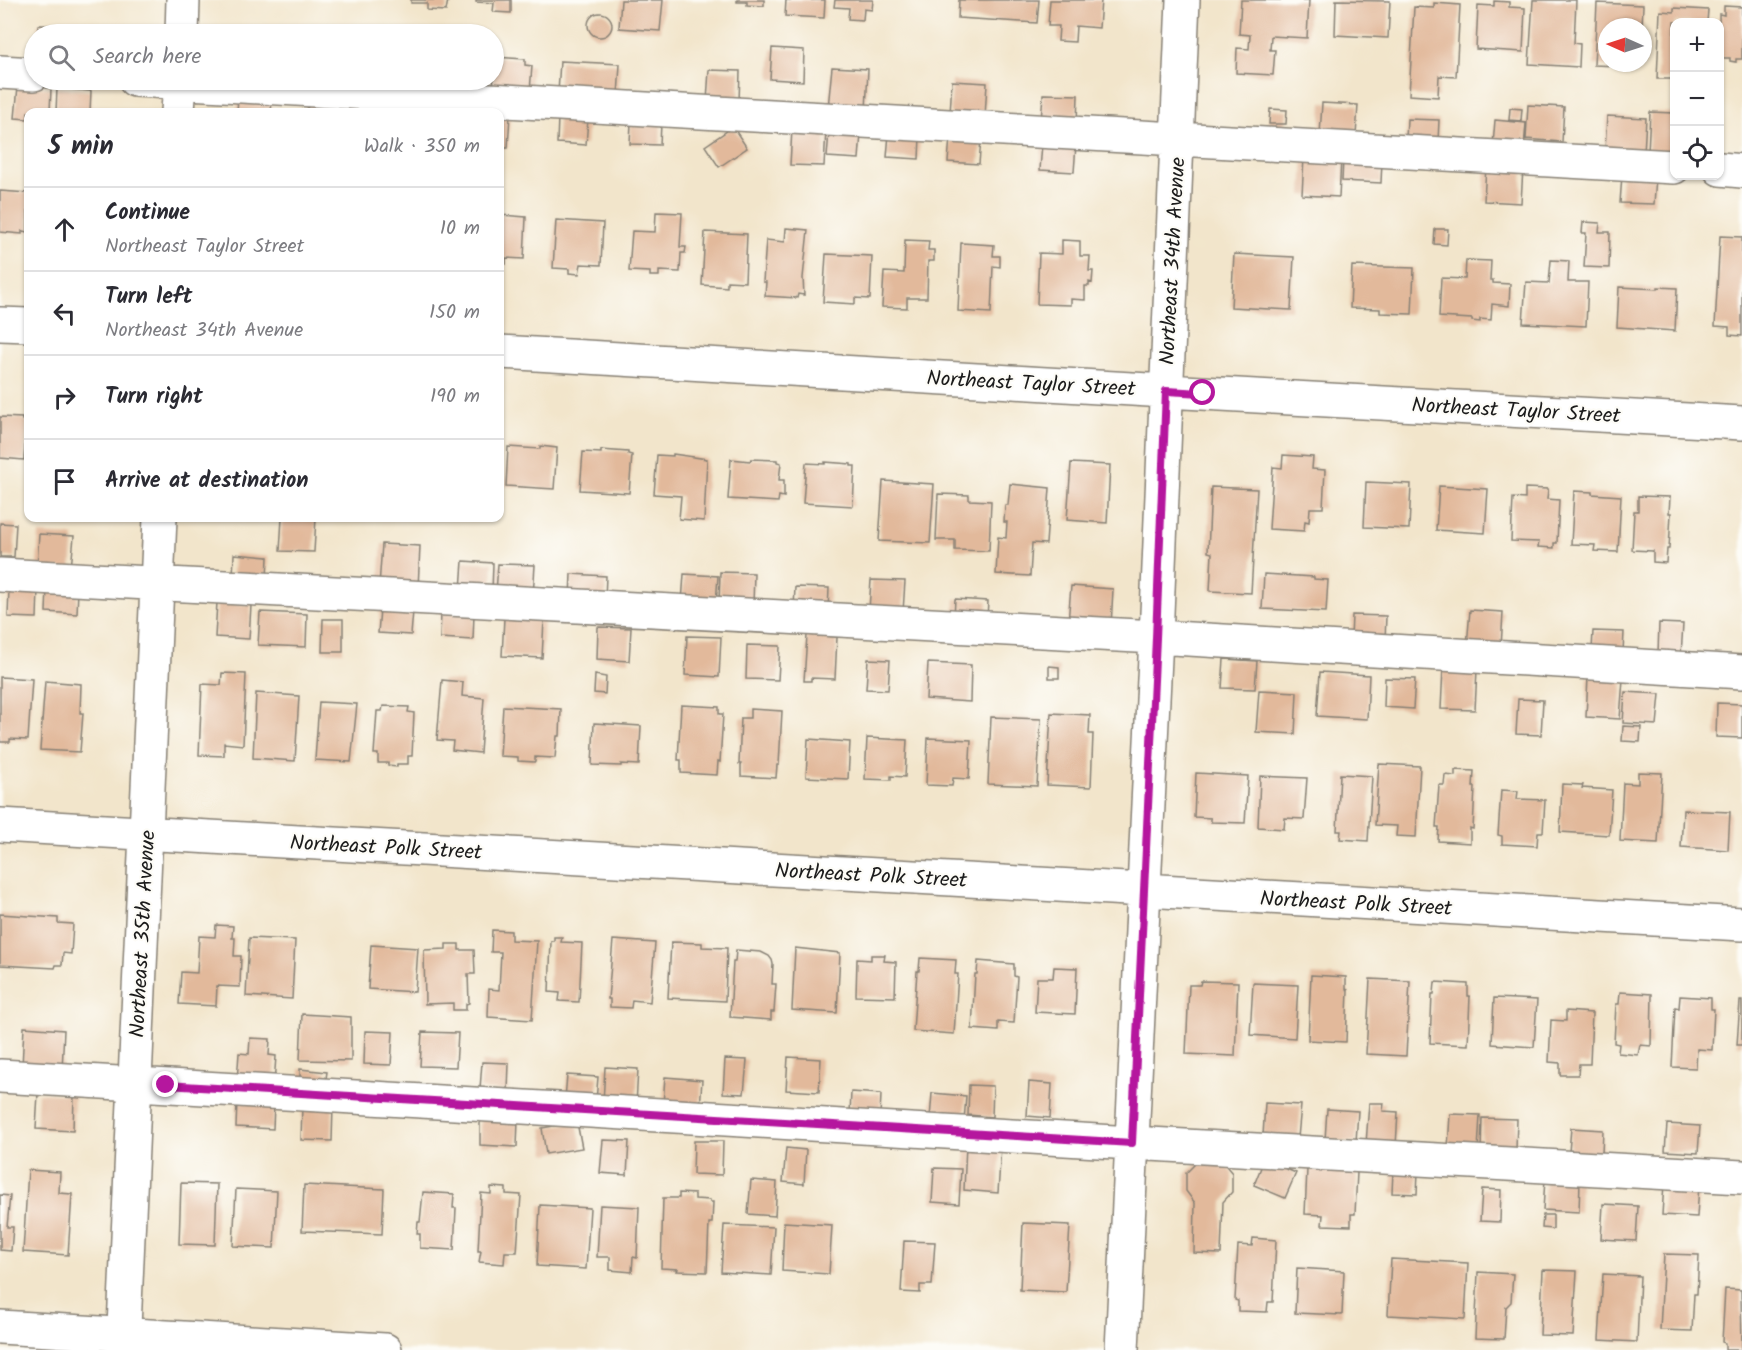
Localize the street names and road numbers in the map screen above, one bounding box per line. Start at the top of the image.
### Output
street label: Northeast 34th Avenue [1152,156,1195,366]
street label: Northeast Taylor Street [926,363,1137,406]
street label: Northeast Taylor Street [1411,390,1622,433]
street label: Northeast Polk Street [289,827,484,870]
street label: Northeast 35th Avenue [122,829,165,1039]
street label: Northeast Polk Street [774,855,969,898]
street label: Northeast Polk Street [1259,883,1454,926]

